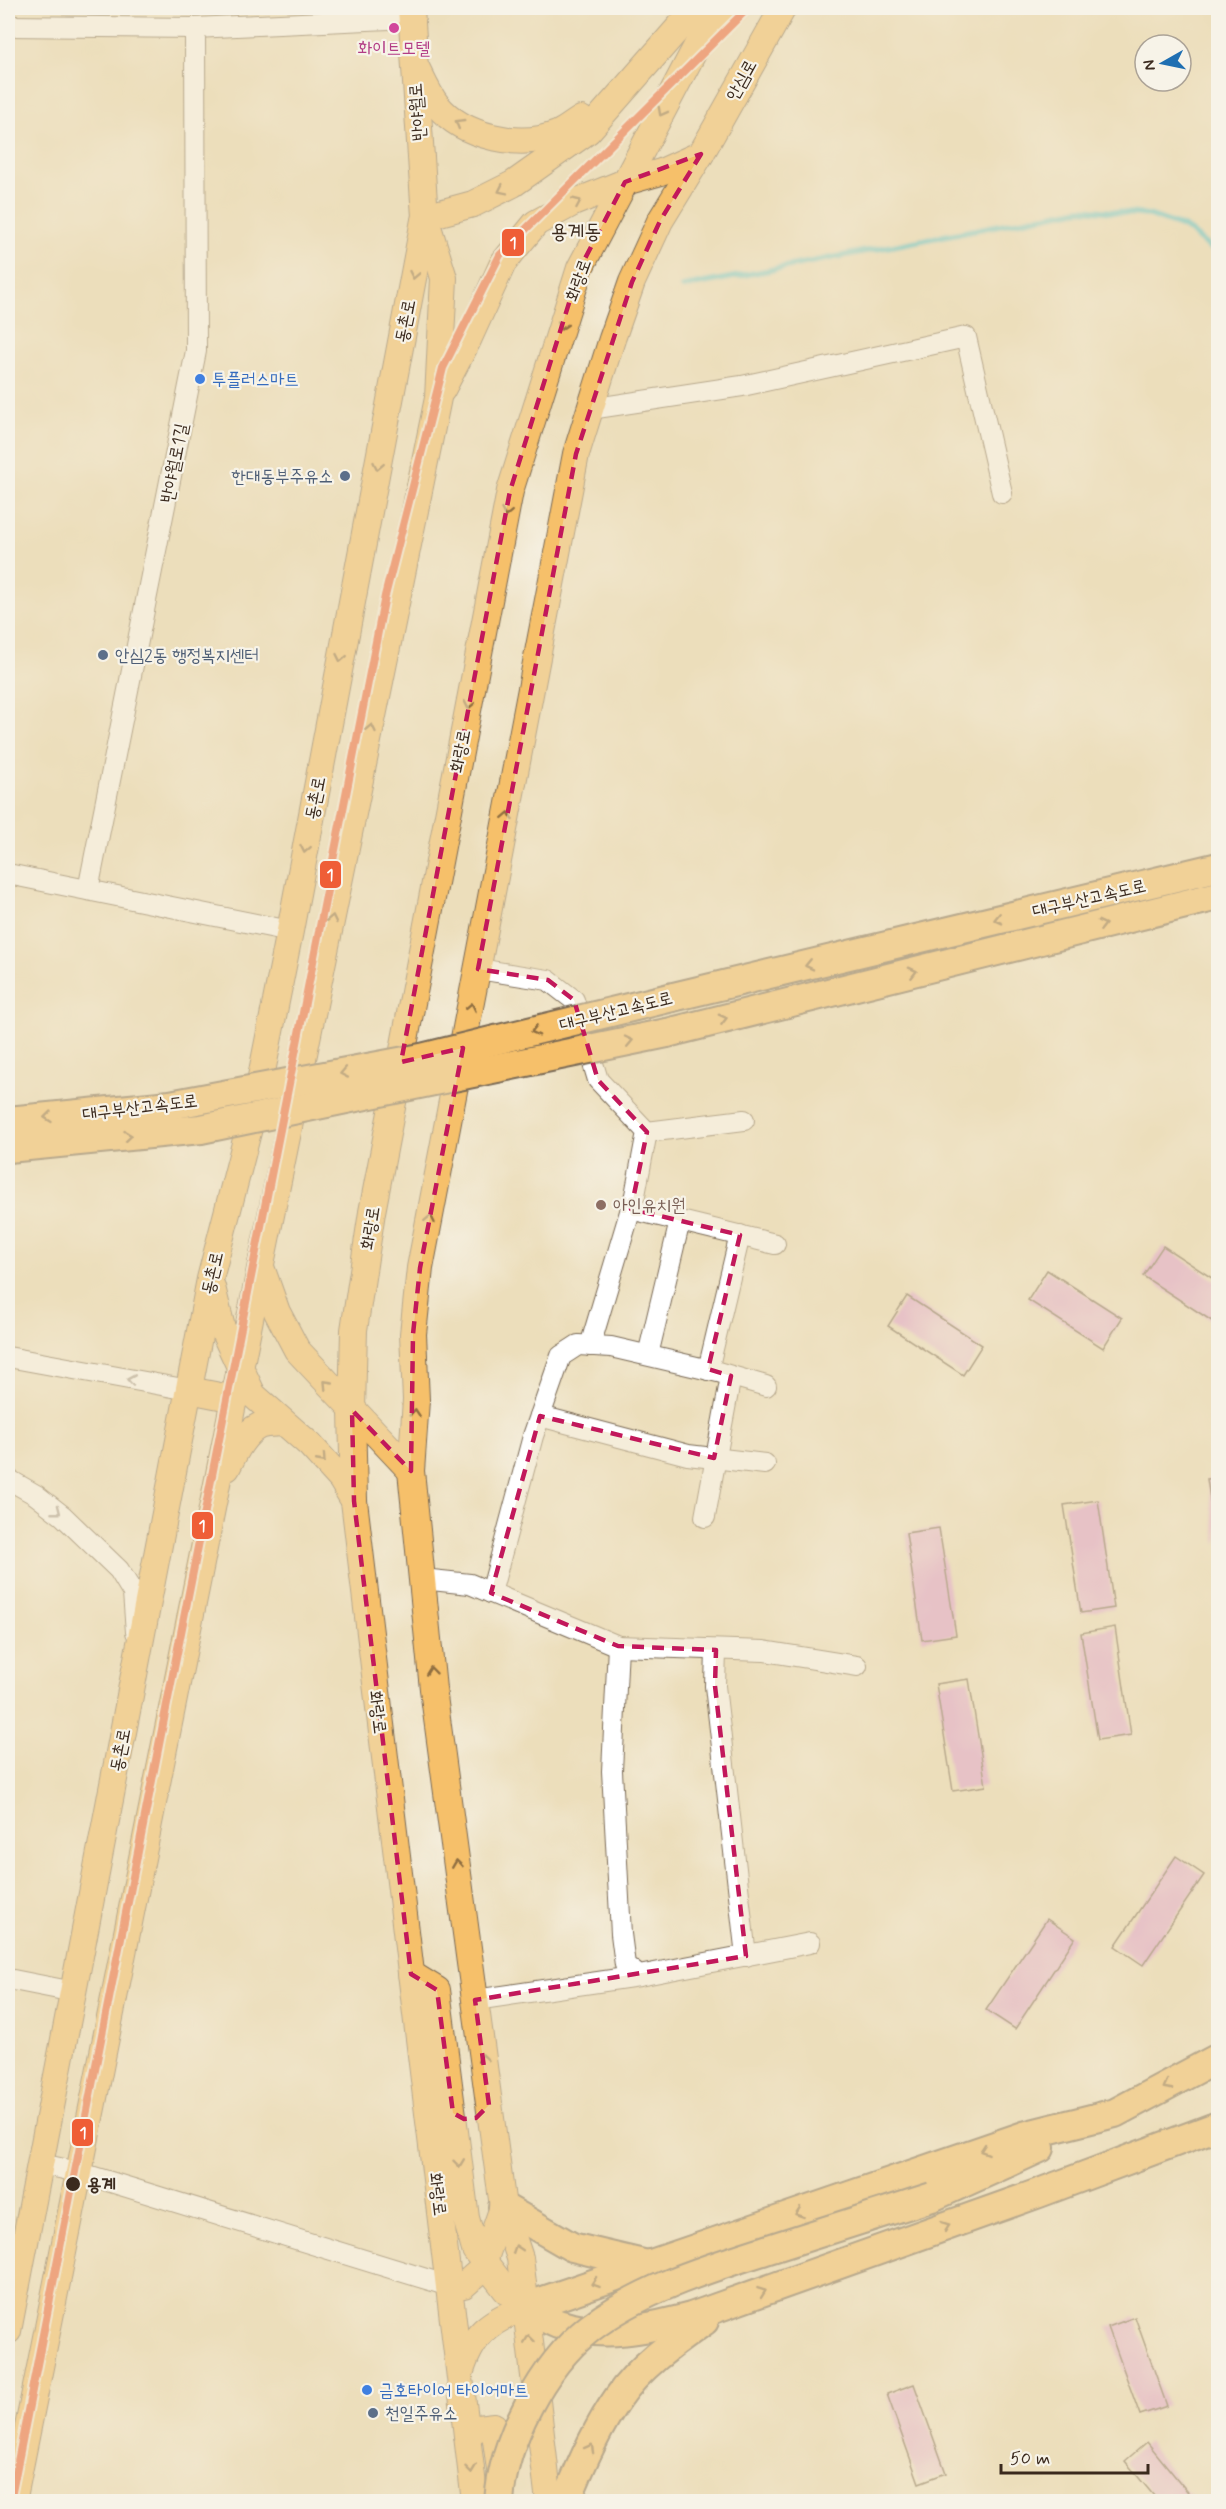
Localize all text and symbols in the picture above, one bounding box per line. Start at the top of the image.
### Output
marker: 화이트모텔 [387,21,401,35]
north arrow [1133,33,1193,93]
place label: 화이트모텔 [358,37,430,61]
street label: 안심로 [721,56,763,105]
text: N [1138,58,1161,72]
street label: 반야월로 [404,82,432,142]
one-way arrow [658,106,669,117]
one-way arrow [455,118,465,130]
one-way arrow [497,182,508,194]
one-way arrow [570,198,581,210]
district label: 용계동 [551,218,601,246]
line badge: 1 [501,228,525,257]
text: 1 [509,233,517,254]
street label: 화랑로 [560,256,598,305]
one-way arrow [408,269,421,279]
street label: 동촌로 [390,298,422,345]
one-way arrow [557,320,569,331]
place label: 투플러스마트 [212,368,299,392]
marker: 투플러스마트 [193,372,207,386]
street label: 반야월로1길 [156,421,195,505]
one-way arrow [372,461,385,471]
place label: 한대동부주유소 [232,465,333,489]
marker: 한대동부주유소 [338,469,352,483]
one-way arrow [500,508,513,518]
place label: 안심2동 행정복지센터 [115,644,259,668]
marker: 안심2동 행정복지센터 [96,648,110,662]
one-way arrow [336,653,348,663]
one-way arrow [463,699,476,709]
one-way arrow [364,723,377,733]
street label: 화랑로 [445,728,477,775]
street label: 동촌로 [300,775,332,822]
one-way arrow [501,811,513,820]
one-way arrow [299,844,312,854]
line badge: 1 [319,860,342,889]
text: 1 [326,865,334,886]
street label: 대구부산고속도로 [1030,874,1148,924]
one-way arrow [993,912,1003,925]
one-way arrow [325,914,338,924]
one-way arrow [1097,920,1107,933]
one-way arrow [804,957,814,970]
one-way arrow [908,966,918,979]
street label: 대구부산고속도로 [557,986,675,1038]
one-way arrow [464,1002,477,1012]
one-way arrow [718,1013,728,1026]
one-way arrow [530,1023,540,1036]
one-way arrow [624,1035,634,1048]
one-way arrow [340,1066,350,1079]
street label: 대구부산고속도로 [81,1089,199,1127]
one-way arrow [43,1110,53,1123]
one-way arrow [124,1130,133,1143]
place label: 아인유치원 [613,1194,685,1218]
marker: 아인유치원 [594,1198,608,1212]
street label: 화랑로 [356,1205,386,1251]
one-way arrow [423,1215,436,1225]
street label: 동촌로 [196,1249,230,1297]
one-way arrow [126,1374,136,1387]
one-way arrow [323,1380,334,1390]
one-way arrow [409,1408,422,1417]
one-way arrow [315,1452,326,1463]
one-way arrow [50,1503,61,1514]
line badge: 1 [191,1511,214,1540]
text: 1 [198,1516,206,1537]
one-way arrow [425,1667,438,1676]
street label: 화랑로 [362,1689,392,1735]
street label: 동촌로 [105,1727,137,1774]
one-way arrow [452,1860,464,1869]
one-way arrow [477,2053,490,2062]
one-way arrow [1163,2079,1173,2090]
line badge: 1 [71,2118,94,2147]
text: 1 [79,2123,87,2144]
one-way arrow [979,2143,990,2155]
one-way arrow [452,2159,465,2168]
street label: 화랑로 [422,2171,452,2217]
place label: 용계 [87,2173,116,2197]
marker: 용계 [64,2175,82,2193]
one-way arrow [794,2206,805,2218]
one-way arrow [940,2221,951,2234]
one-way arrow [511,2244,524,2255]
one-way arrow [590,2275,601,2288]
one-way arrow [756,2286,767,2299]
one-way arrow [524,2335,536,2344]
place label: 금호타이어 타이어마트 [379,2379,529,2403]
marker: 금호타이어 타이어마트 [360,2383,374,2397]
place label: 천일주유소 [385,2402,457,2426]
marker: 천일주유소 [366,2406,380,2420]
scale bar [1001,2437,1148,2475]
one-way arrow [583,2444,594,2454]
text: 50 m [1010,2447,1050,2471]
one-way arrow [464,2464,477,2473]

